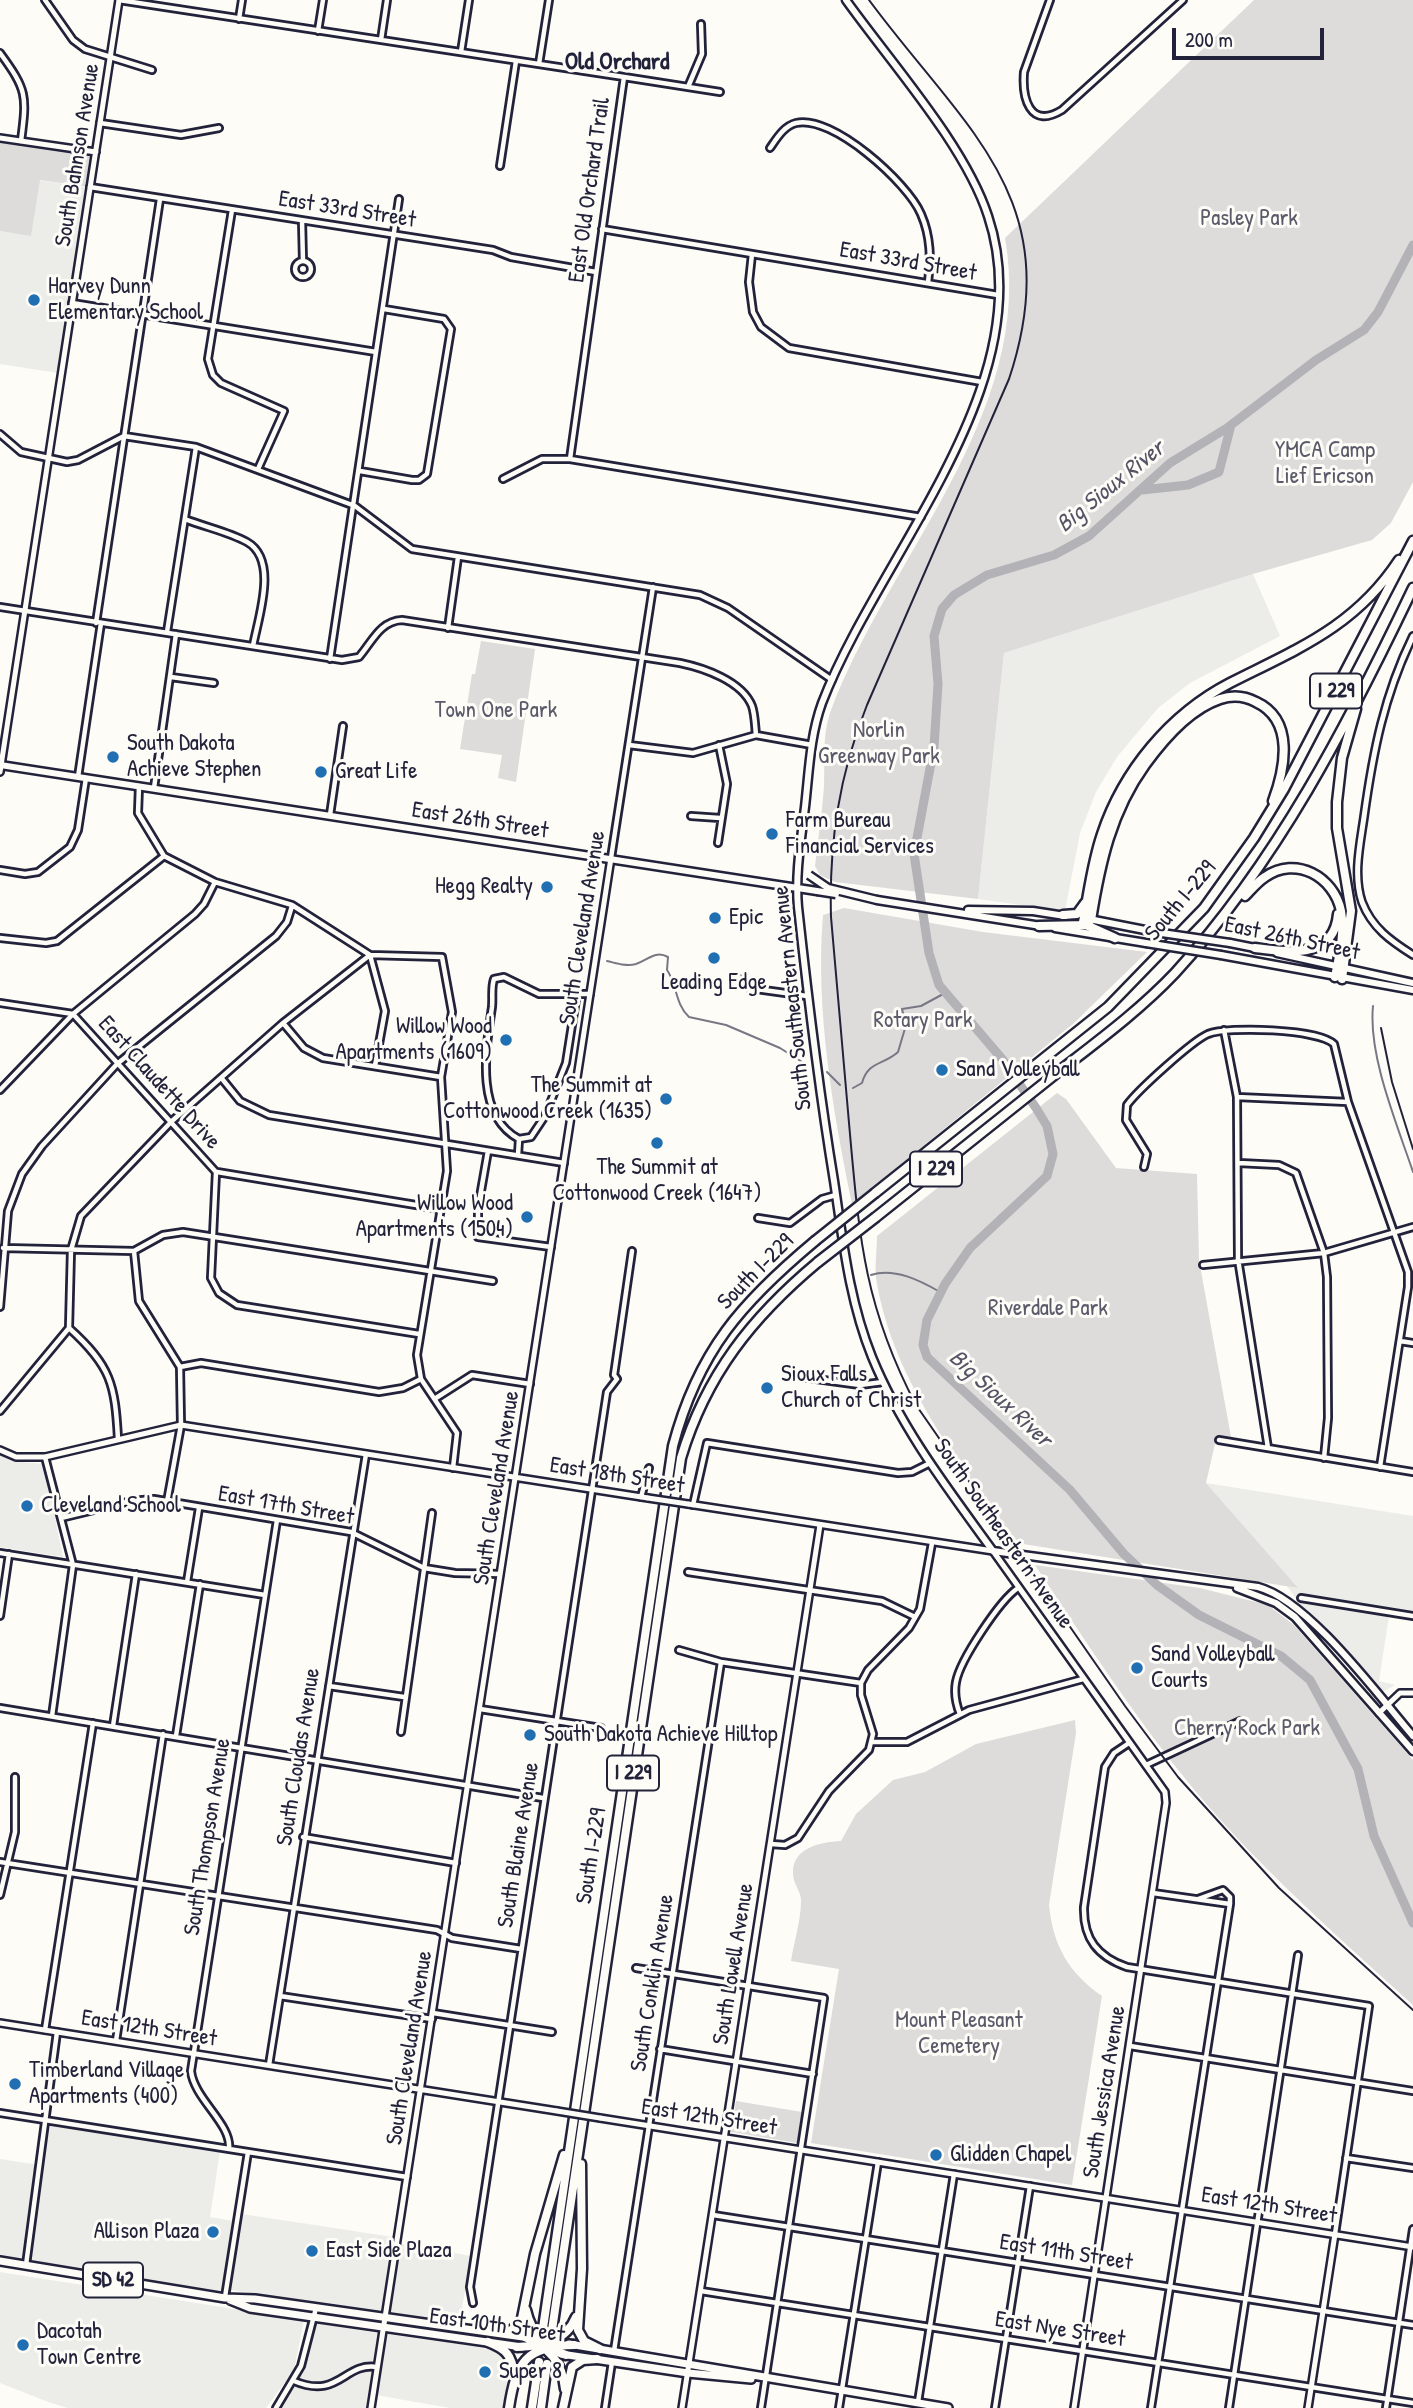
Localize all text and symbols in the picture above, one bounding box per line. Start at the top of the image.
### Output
scale bar [1175,14,1327,58]
text: 200 m [1185,25,1233,54]
district label: Old Orchard [565,49,669,77]
street label: South Bahnson Avenue [50,62,106,248]
street label: East Old Orchard Trail [563,96,617,284]
street label: East 33rd Street [276,186,418,234]
park label: Pasley Park [1200,205,1298,233]
street label: East 33rd Street [837,236,979,288]
place label: Harvey Dunn Elementary School [48,273,203,327]
marker: Harvey Dunn Elementary School [26,292,42,308]
water label: Big Sioux River [1051,435,1171,539]
park label: YMCA Camp Lief Ericson [1275,437,1375,491]
road number: I 229 [1310,674,1362,708]
park label: Town One Park [435,697,557,725]
park label: Norlin Greenway Park [818,717,940,771]
place label: South Dakota Achieve Stephen [127,730,261,784]
marker: South Dakota Achieve Stephen [105,749,121,765]
place label: Great Life [335,758,417,786]
marker: Great Life [313,764,329,780]
street label: East 26th Street [410,797,550,845]
place label: Farm Bureau Financial Services [786,807,934,861]
marker: Farm Bureau Financial Services [764,826,780,842]
street label: South Cleveland Avenue [554,829,612,1027]
street label: South I-229 [1139,855,1223,947]
place label: Hegg Realty [435,873,533,901]
marker: Hegg Realty [539,879,555,895]
street label: South Southeastern Avenue [767,884,819,1112]
place label: Epic [729,904,763,932]
marker: Epic [707,910,723,926]
street label: East 26th Street [1222,911,1362,967]
marker: Leading Edge [706,950,722,966]
place label: Leading Edge [661,969,767,997]
park label: Rotary Park [874,1007,972,1035]
street label: East Claudette Drive [92,1011,226,1155]
place label: Willow Wood Apartments (1609) [336,1013,492,1067]
marker: Willow Wood Apartments (1609) [498,1032,514,1048]
place label: Sand Volleyball [956,1056,1080,1084]
marker: Sand Volleyball [934,1062,950,1078]
place label: The Summit at Cottonwood Creek (1635) [443,1072,652,1126]
marker: The Summit at Cottonwood Creek (1635) [658,1091,674,1107]
marker: The Summit at Cottonwood Creek (1647) [649,1135,665,1151]
road number: I 229 [910,1152,962,1186]
place label: The Summit at Cottonwood Creek (1647) [552,1154,762,1208]
place label: Willow Wood Apartments (1504) [356,1190,513,1244]
marker: Willow Wood Apartments (1504) [519,1209,535,1225]
street label: South I-229 [712,1228,800,1316]
park label: Riverdale Park [988,1295,1108,1323]
water label: Big Sioux River [943,1344,1057,1454]
place label: Sioux Falls Church of Christ [781,1361,921,1415]
marker: Sioux Falls Church of Christ [759,1380,775,1396]
street label: South Cleveland Avenue [468,1389,526,1587]
street label: South Southeastern Avenue [927,1434,1079,1634]
street label: East 18th Street [548,1452,686,1500]
street label: East 17th Street [216,1480,356,1532]
place label: Cleveland School [41,1492,181,1520]
marker: Cleveland School [19,1498,35,1514]
place label: Sand Volleyball Courts [1151,1641,1275,1695]
marker: Sand Volleyball Courts [1129,1660,1145,1676]
street label: South Cloudas Avenue [271,1666,327,1848]
park label: Cherry Rock Park [1174,1715,1320,1743]
place label: South Dakota Achieve Hilltop [544,1721,777,1749]
marker: South Dakota Achieve Hilltop [522,1727,538,1743]
street label: South Thompson Avenue [179,1736,237,1938]
road number: I 229 [607,1756,659,1790]
street label: South Blaine Avenue [492,1760,546,1930]
street label: South I-229 [571,1806,613,1906]
street label: South Lowell Avenue [708,1881,760,2047]
street label: South Conklin Avenue [625,1892,681,2074]
street label: South Cleveland Avenue [381,1949,439,2147]
street label: South Jessica Avenue [1078,2004,1132,2180]
street label: East 12th Street [79,2005,219,2053]
park label: Mount Pleasant Cemetery [895,2007,1023,2061]
place label: Timberland Village Apartments (400) [29,2057,184,2111]
marker: Timberland Village Apartments (400) [7,2076,23,2092]
street label: East 12th Street [639,2094,779,2142]
place label: Glidden Chapel [950,2141,1071,2169]
marker: Glidden Chapel [928,2147,944,2163]
street label: East 12th Street [1199,2182,1339,2230]
place label: Allison Plaza [94,2218,199,2246]
marker: Allison Plaza [205,2224,221,2240]
street label: East 11th Street [997,2229,1135,2277]
place label: East Side Plaza [326,2237,451,2265]
marker: East Side Plaza [304,2243,320,2259]
road number: SD 42 [83,2262,143,2298]
street label: East 10th Street [428,2303,566,2349]
street label: East Nye Street [993,2306,1127,2354]
place label: Dacotah Town Centre [37,2318,141,2372]
marker: Dacotah Town Centre [15,2337,31,2353]
place label: Super 8 [499,2358,562,2386]
marker: Super 8 [477,2364,493,2380]

